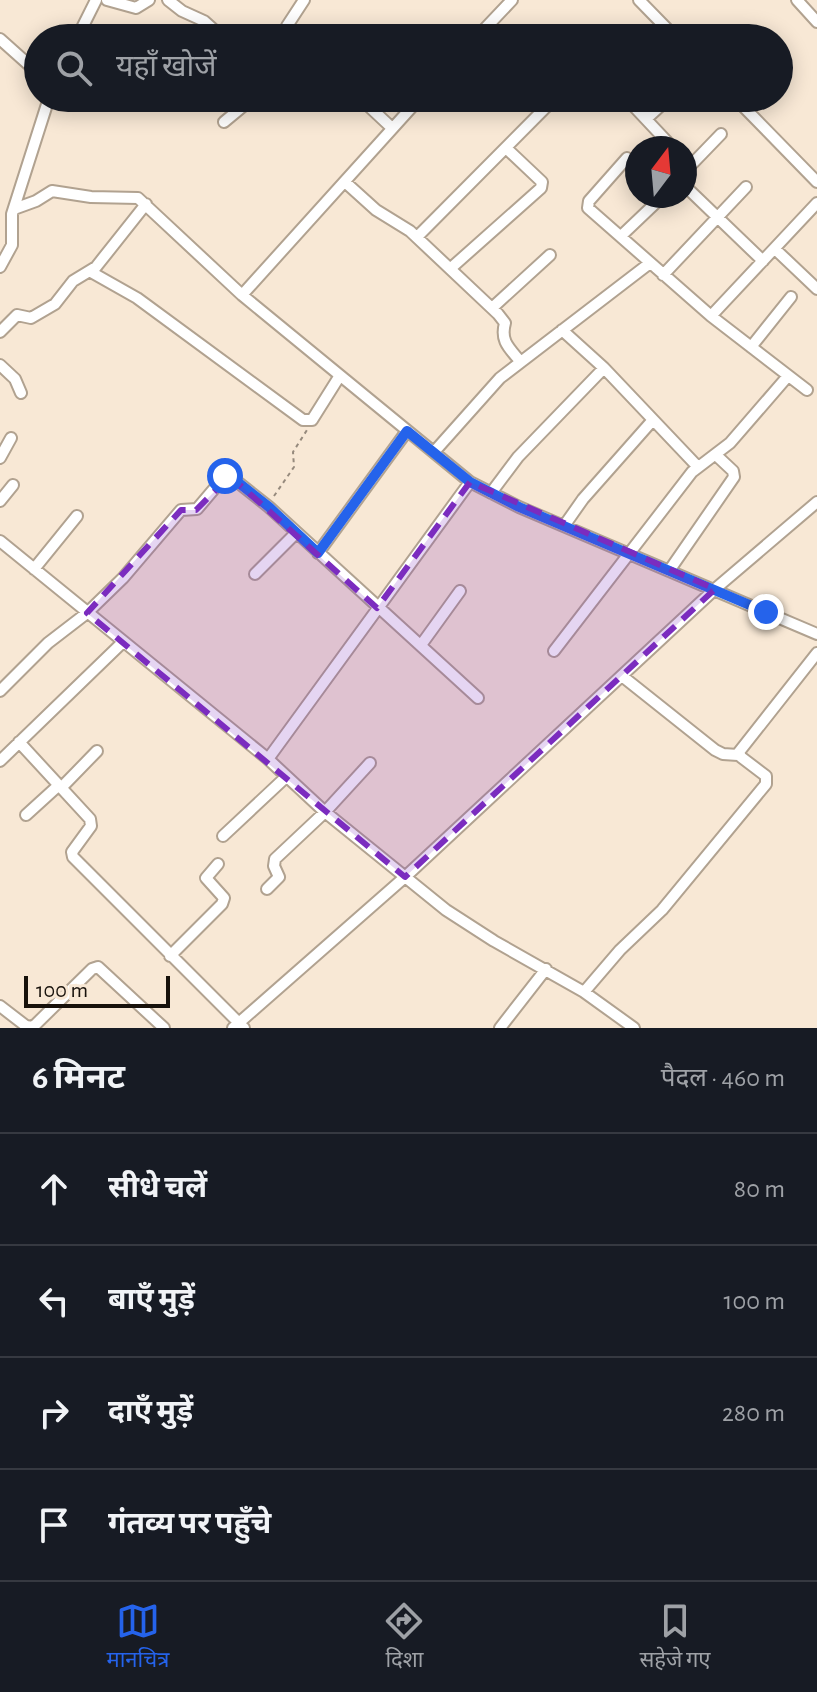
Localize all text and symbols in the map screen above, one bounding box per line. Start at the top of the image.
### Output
search box [24,24,793,112]
icon: search [52,46,96,90]
text: यहाँ खोजें [116,52,217,82]
north arrow [625,136,697,208]
route start [207,458,243,494]
route end [748,594,784,630]
scale bar [24,972,170,1008]
text: 100 m [36,979,88,1001]
text: 6 मिनट [32,1061,125,1095]
text: पैदल · 460 m [661,1065,785,1091]
icon: ahead [32,1167,76,1211]
text: सीधे चलें [108,1173,207,1203]
text: 80 m [734,1176,785,1202]
icon: left [32,1279,76,1323]
text: बाएँ मुड़ें [108,1285,195,1315]
text: 100 m [724,1288,785,1314]
icon: right [32,1391,76,1435]
text: दाएँ मुड़ें [108,1397,193,1427]
text: 280 m [722,1400,785,1426]
icon: arrive [32,1503,76,1547]
text: गंतव्य पर पहुँचे [108,1509,271,1539]
tab: मानचित्र [107,1599,169,1676]
tab: दिशा [382,1599,426,1676]
tab: सहेजे गए [639,1599,710,1676]

